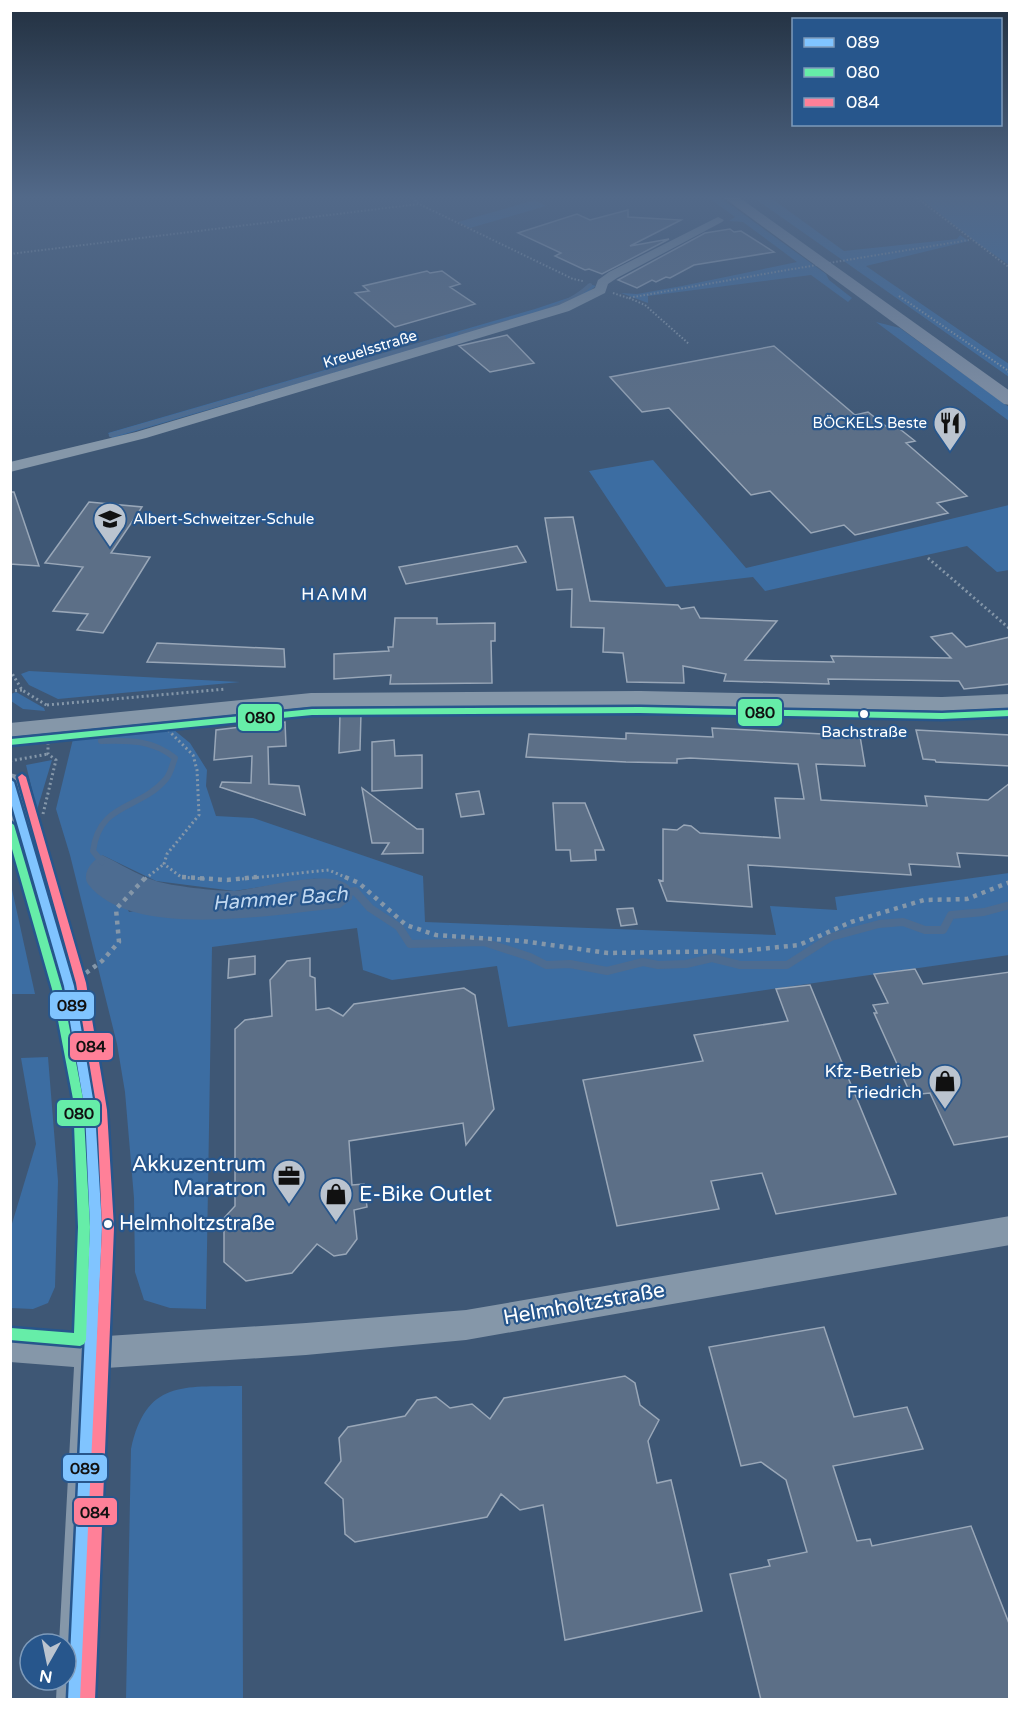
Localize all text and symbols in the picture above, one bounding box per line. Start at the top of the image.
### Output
legend [792,18,1002,126]
text: 089 [846,31,880,53]
text: 080 [846,61,880,83]
text: 084 [846,91,880,113]
street label: Kreuelsstraße [321,326,419,372]
restaurant icon: BÖCKELS Beste [932,405,968,452]
place label: BÖCKELS Beste [813,414,927,432]
school or university icon: Albert-Schweitzer-Schule [92,501,128,548]
place label: Albert-Schweitzer-Schule [133,510,314,528]
district label: HAMM [301,583,369,605]
line badge: 080 [737,698,783,727]
line badge: 080 [237,703,283,732]
text: 080 [745,703,775,723]
text: 080 [245,708,275,728]
marker: Bachstraße [858,708,870,720]
place label: Bachstraße [821,722,907,742]
water label: Hammer Bach [212,882,349,916]
line badge: 089 [49,991,95,1020]
text: 089 [57,996,87,1016]
line badge: 084 [69,1032,114,1061]
text: 084 [76,1037,106,1057]
place label: Kfz-Betrieb Friedrich [824,1060,922,1103]
shop icon: Kfz-Betrieb Friedrich [927,1063,963,1110]
line badge: 080 [56,1099,101,1127]
text: 080 [64,1104,94,1124]
place label: Akkuzentrum Maratron [132,1152,266,1201]
office icon: Akkuzentrum Maratron [271,1158,307,1205]
shop icon: E-Bike Outlet [318,1176,354,1223]
place label: E-Bike Outlet [359,1182,492,1207]
place label: Helmholtzstraße [119,1212,275,1236]
marker: Helmholtzstraße [102,1218,114,1230]
street label: Helmholtzstraße [501,1277,667,1331]
line badge: 089 [62,1454,108,1482]
text: 089 [70,1459,100,1479]
line badge: 084 [73,1497,118,1526]
text: 084 [80,1503,110,1523]
north arrow [18,1632,78,1692]
text: N [38,1665,54,1687]

